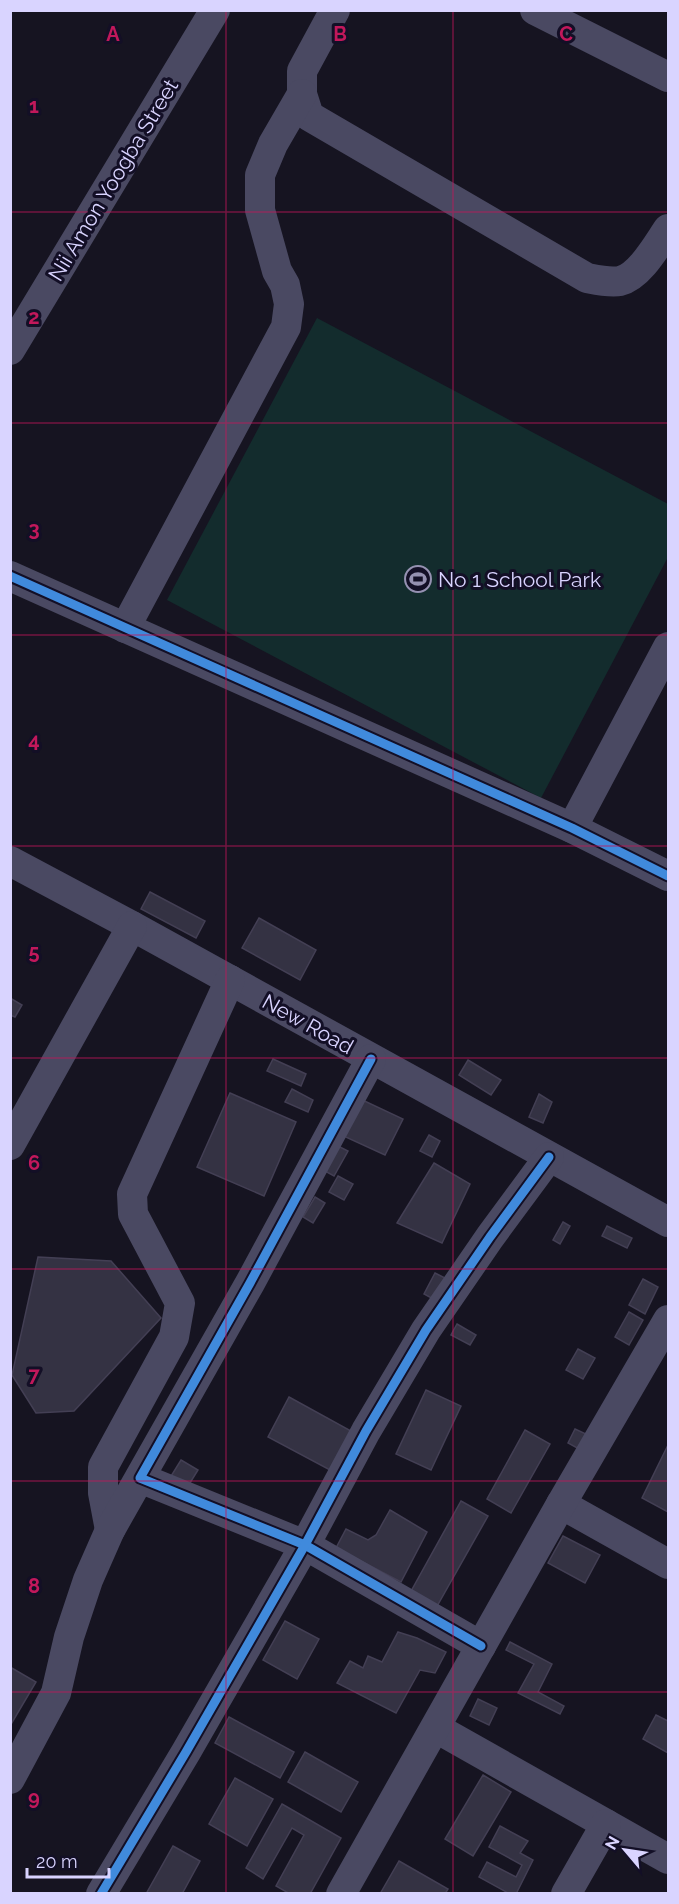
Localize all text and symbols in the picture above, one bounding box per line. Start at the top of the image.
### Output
text: A [106,22,120,46]
text: B [333,22,347,46]
text: C [559,22,573,46]
street label: Nii Amon Yoogba Street [43,75,183,285]
text: 1 [29,94,39,118]
text: 2 [28,305,40,329]
text: 3 [28,517,40,541]
sports icon: No 1 School Park [403,564,433,594]
place label: No 1 School Park [438,567,601,592]
text: 4 [28,728,40,752]
text: 5 [28,940,40,964]
street label: New Road [258,989,358,1059]
text: 6 [28,1151,40,1175]
text: 7 [28,1363,40,1387]
text: 8 [28,1574,40,1598]
text: 9 [28,1786,40,1810]
north arrow [595,1820,655,1880]
text: N [601,1833,624,1853]
scale bar [27,1841,110,1879]
text: 20 m [36,1851,78,1872]

